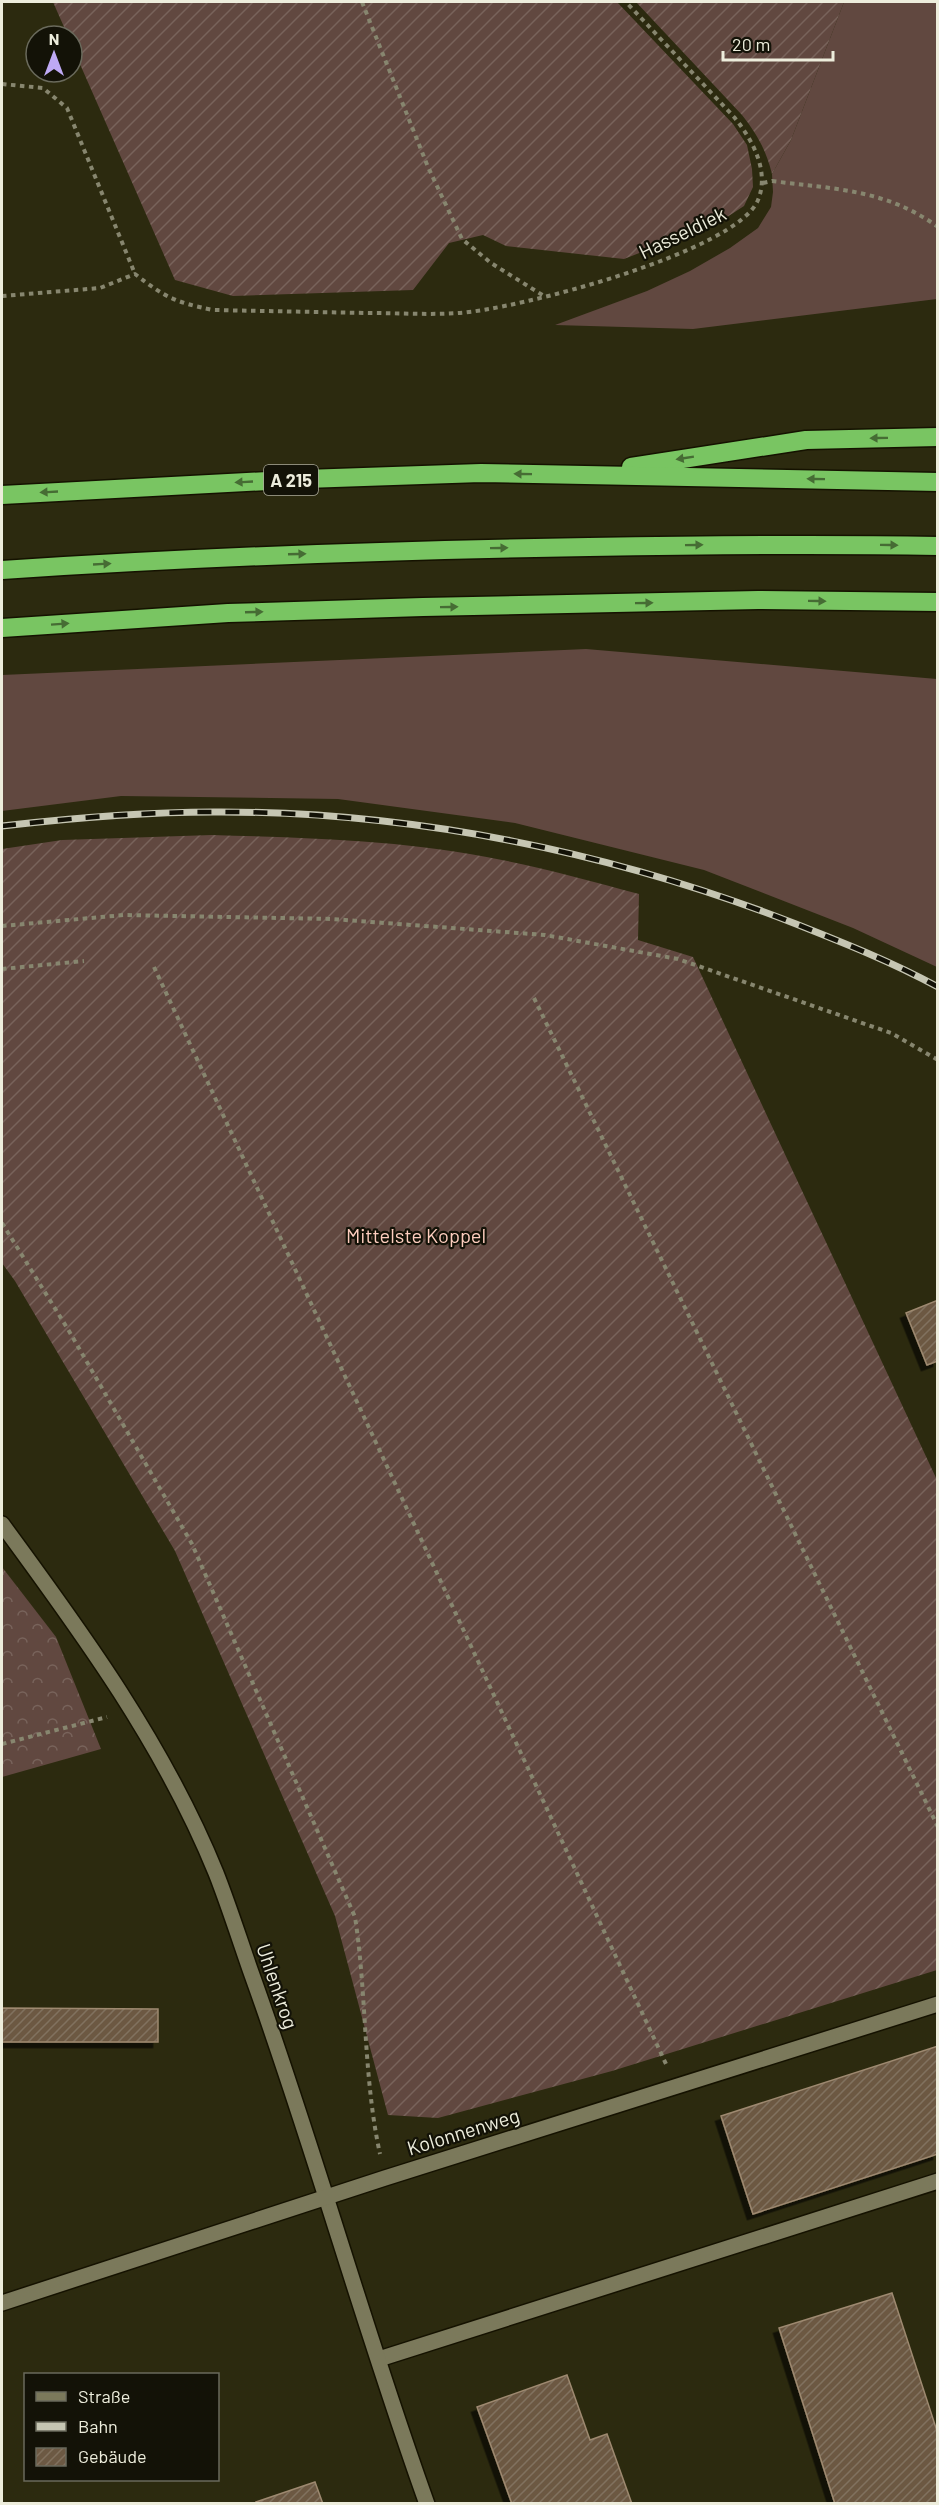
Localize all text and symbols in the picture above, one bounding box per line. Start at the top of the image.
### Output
north arrow [24,24,84,84]
scale bar [723,24,832,62]
text: N [49,29,59,48]
text: 20 m [732,33,770,55]
street label: Hasseldiek [634,201,730,263]
one-way arrow [870,434,889,443]
one-way arrow [676,454,695,463]
road number: A 215 [264,465,318,495]
one-way arrow [513,469,532,478]
one-way arrow [807,474,826,484]
one-way arrow [235,478,254,487]
one-way arrow [40,488,59,497]
one-way arrow [684,541,703,550]
one-way arrow [879,541,898,550]
one-way arrow [489,544,508,553]
one-way arrow [287,549,306,559]
one-way arrow [92,559,111,568]
one-way arrow [807,596,826,606]
one-way arrow [635,598,654,608]
one-way arrow [440,602,459,612]
one-way arrow [245,607,264,617]
one-way arrow [50,619,69,629]
park label: Mittelste Koppel [346,1223,486,1247]
street label: Uhlenkrog [252,1940,304,2032]
street label: Kolonnenweg [404,2103,522,2159]
legend [24,2373,219,2481]
text: Straße [78,2385,130,2407]
text: Bahn [78,2415,118,2437]
text: Gebäude [78,2445,147,2467]

